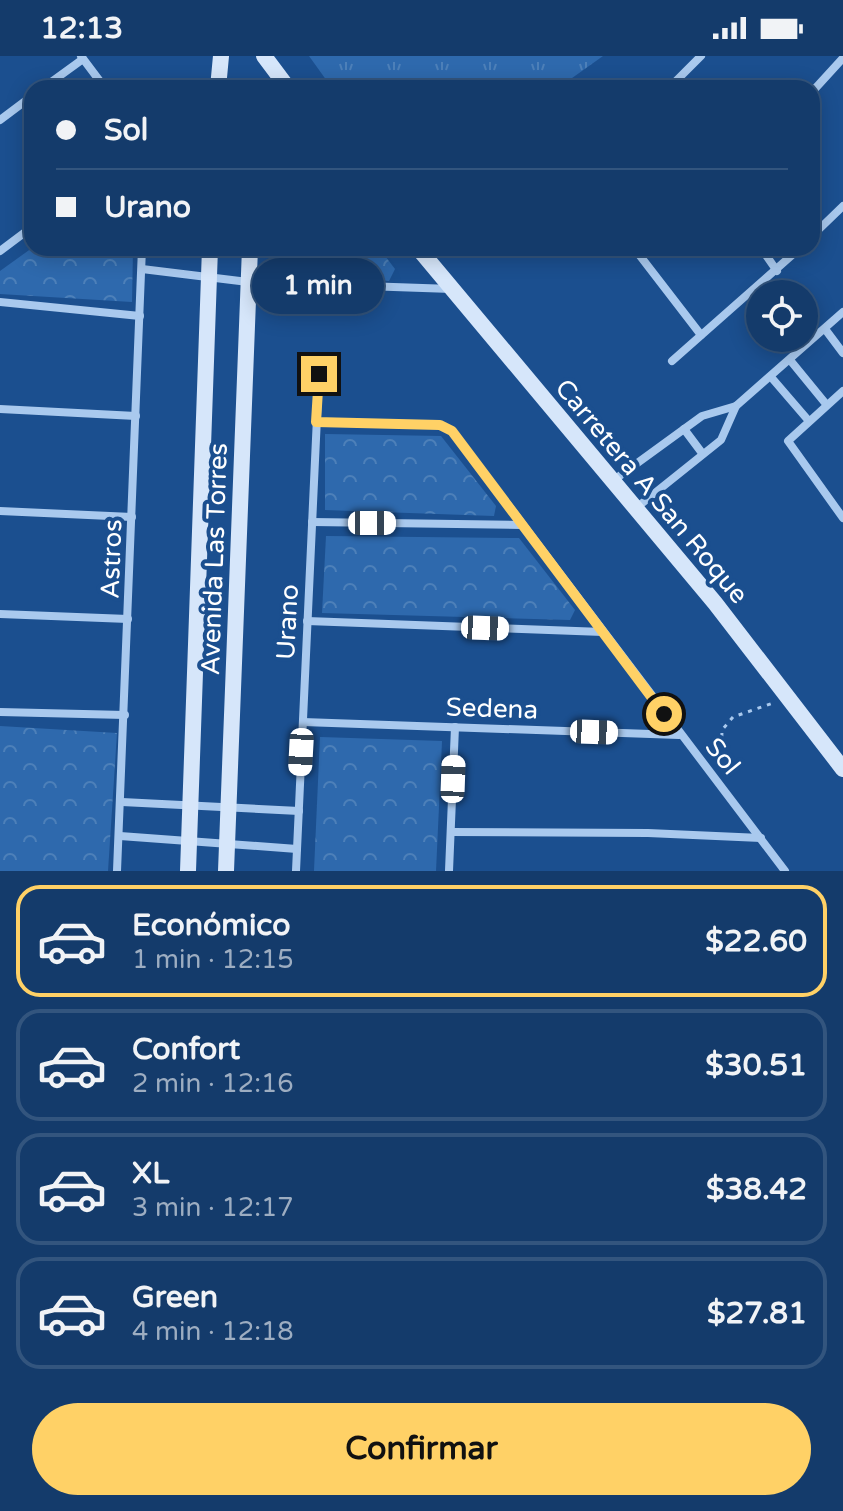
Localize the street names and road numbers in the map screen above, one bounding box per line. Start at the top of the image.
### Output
street label: Carretera A San Roque [549,373,755,610]
street label: Avenida Las Torres [195,442,234,676]
street label: Astros [95,519,128,599]
street label: Urano [270,584,305,661]
street label: Sedena [445,691,539,726]
street label: Sol [699,732,747,781]

